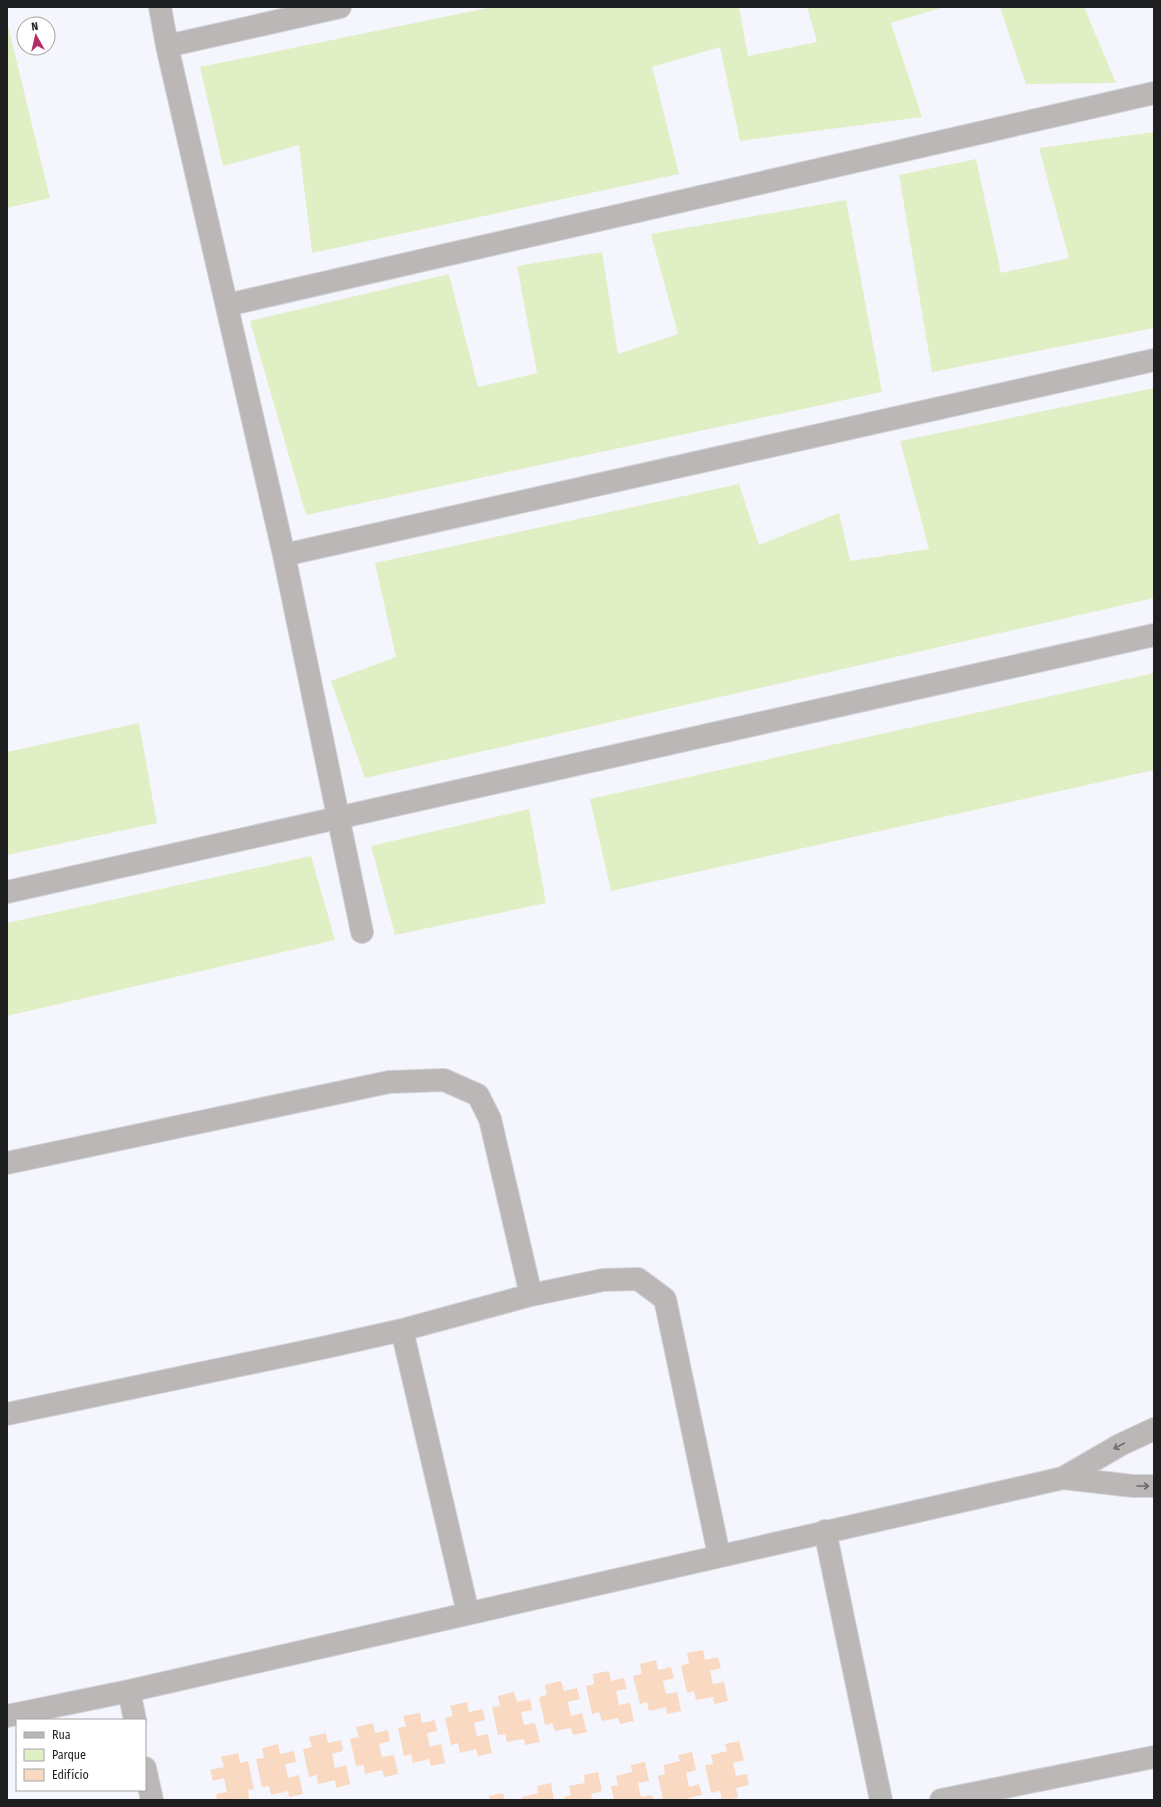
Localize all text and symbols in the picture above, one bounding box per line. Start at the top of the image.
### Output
north arrow [16,16,56,56]
text: N [31,20,39,33]
one-way arrow [1113,1443,1125,1450]
one-way arrow [1136,1482,1149,1490]
legend [16,1719,146,1791]
text: Rua [52,1728,71,1742]
text: Parque [52,1748,86,1762]
text: Edifício [52,1768,89,1782]

